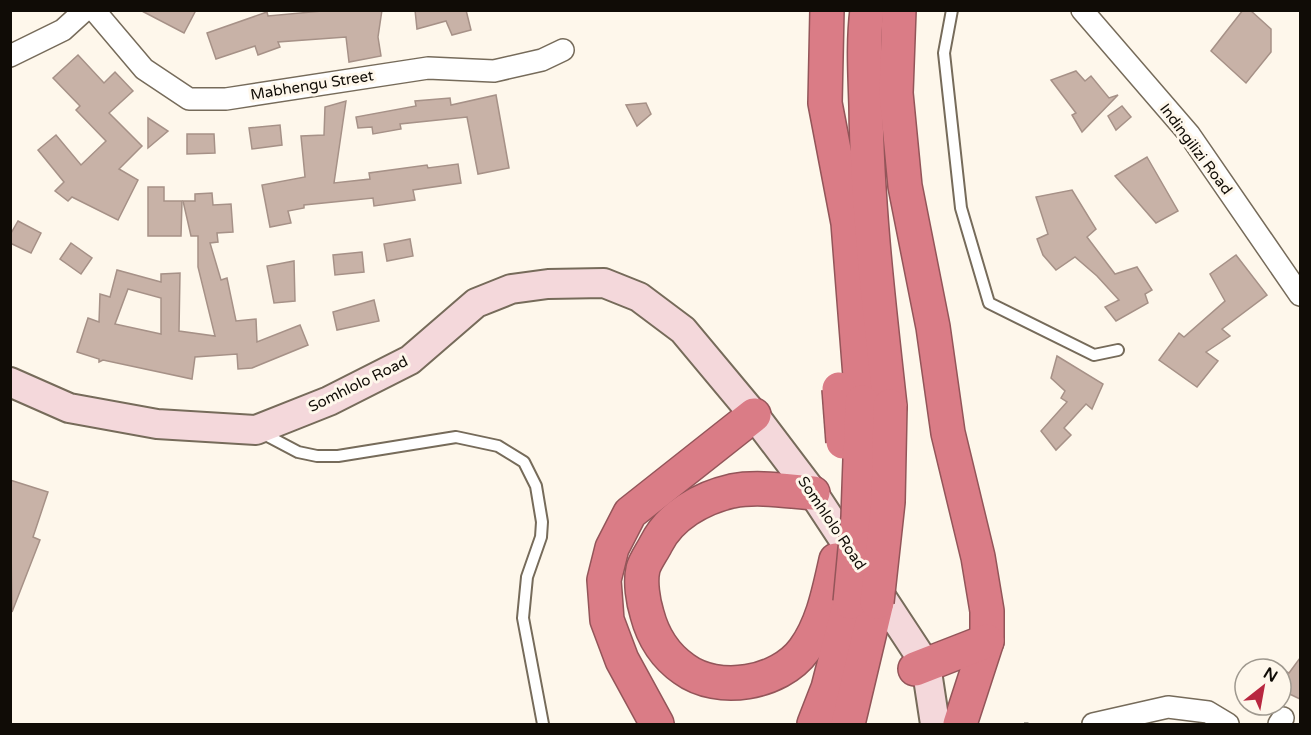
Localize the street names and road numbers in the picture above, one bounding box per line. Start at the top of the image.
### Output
street label: Mabhengu Street [249,66,375,104]
street label: Indingilizi Road [1156,100,1236,198]
street label: Somhlolo Road [305,352,411,416]
street label: Somhlolo Road [794,473,870,573]

